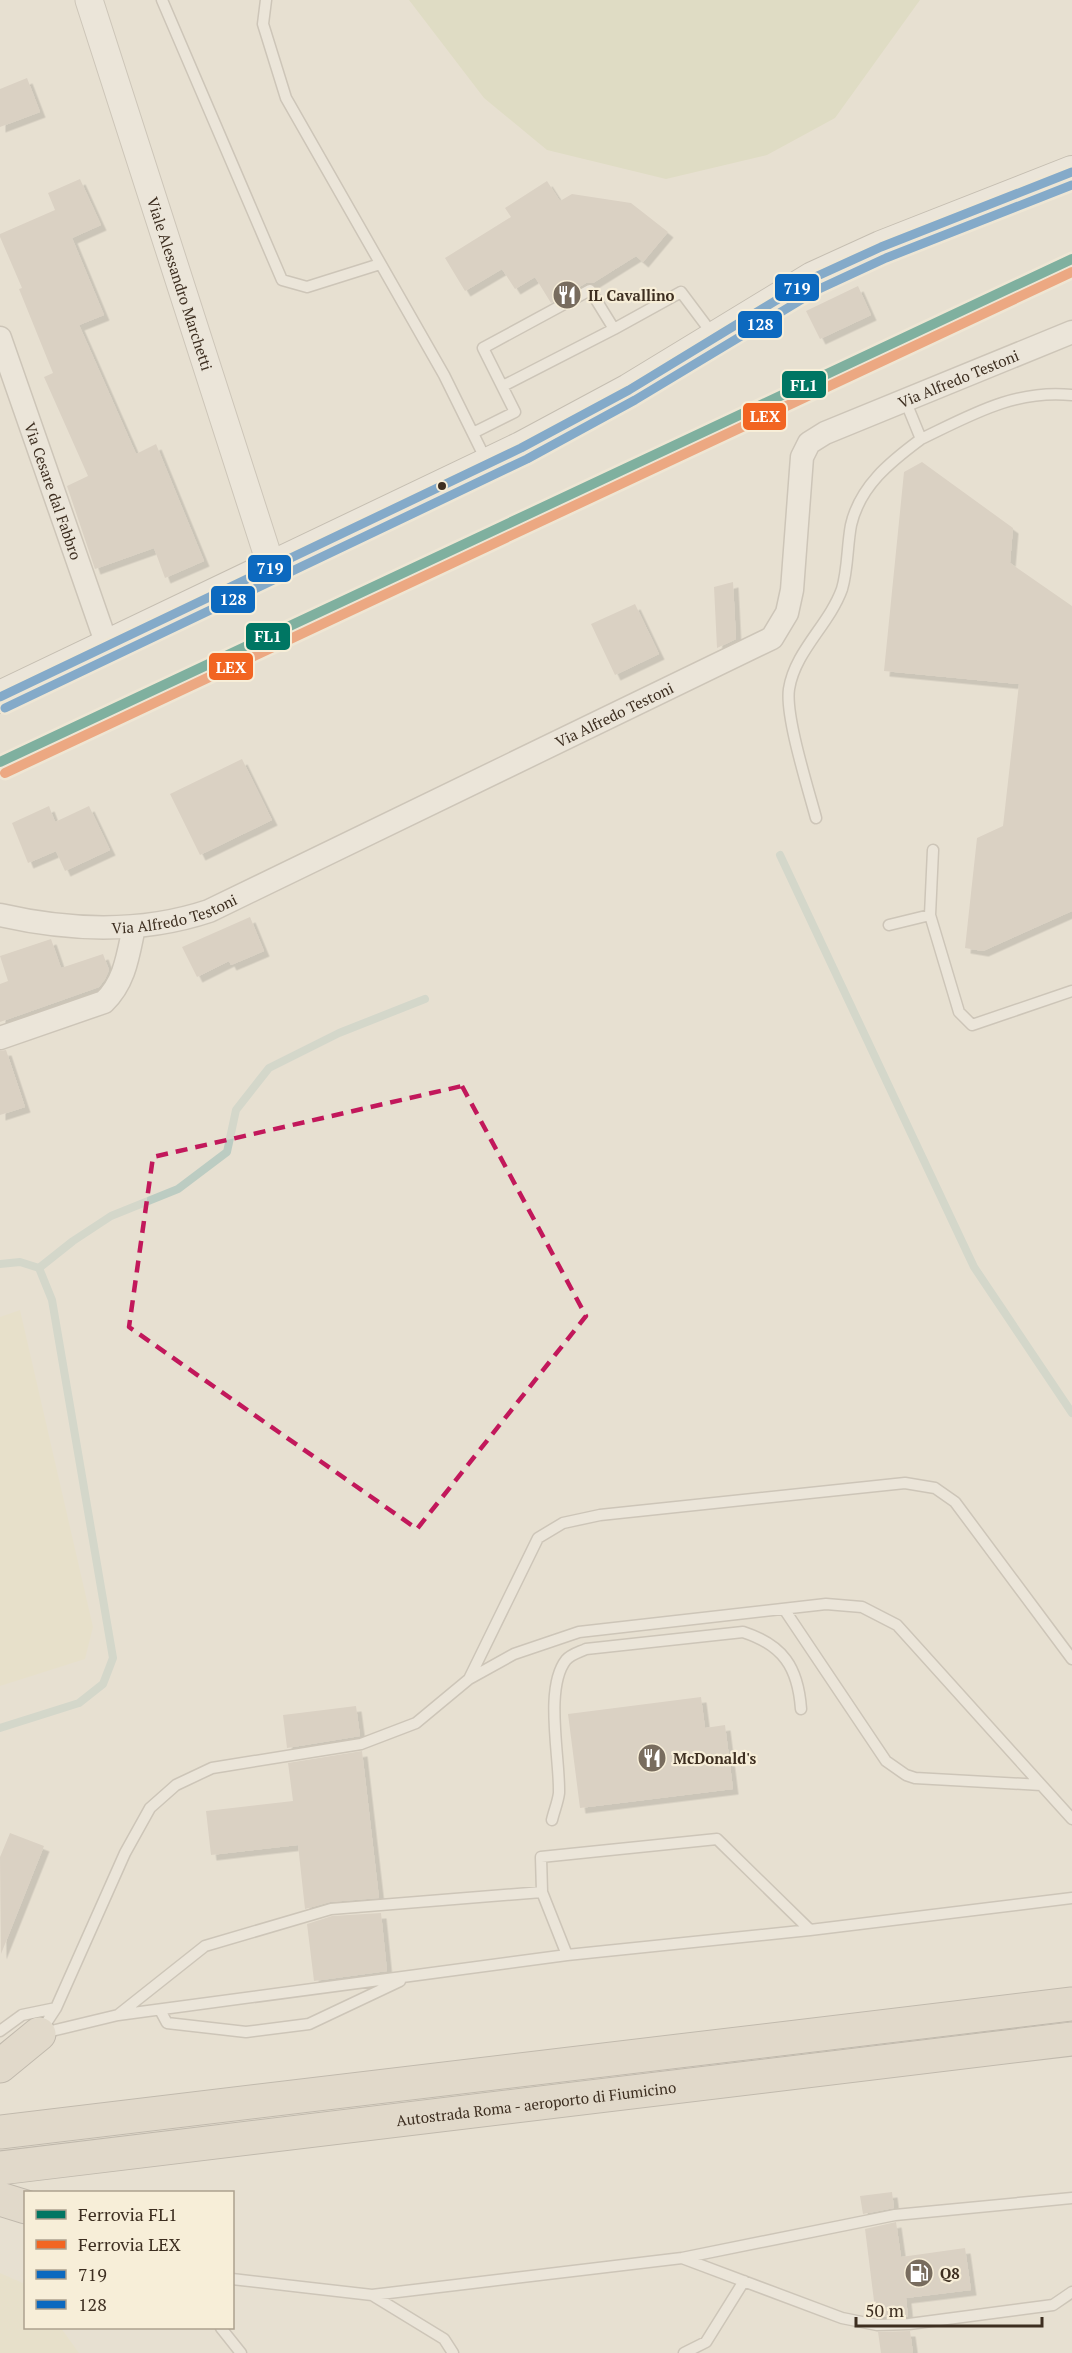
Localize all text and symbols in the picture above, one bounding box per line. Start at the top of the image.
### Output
street label: Viale Alessandro Marchetti [143,194,217,373]
line badge: 719 [774,273,820,302]
text: 719 [783,277,811,299]
restaurant icon: IL Cavallino [551,279,583,311]
place label: IL Cavallino [588,285,675,305]
line badge: 128 [737,310,783,339]
text: 128 [746,313,774,335]
street label: Via Alfredo Testoni [895,345,1022,412]
line badge: FL1 [781,370,827,399]
text: FL1 [790,374,818,396]
line badge: LEX [742,402,787,431]
text: LEX [750,405,781,427]
street label: Via Cesare dal Fabbro [20,420,86,562]
unlabelled marker [436,480,448,492]
line badge: 719 [247,554,292,583]
text: 719 [256,557,284,579]
line badge: 128 [210,585,256,614]
text: 128 [219,588,247,610]
line badge: FL1 [245,622,291,651]
text: FL1 [254,625,282,647]
line badge: LEX [208,652,254,681]
text: LEX [216,656,247,678]
street label: Via Alfredo Testoni [552,677,677,752]
street label: Via Alfredo Testoni [111,889,240,938]
restaurant icon: McDonald's [636,1742,668,1774]
place label: McDonald's [673,1748,757,1768]
street label: Autostrada Roma - aeroporto di Fiumicino [395,2077,677,2130]
legend [24,2191,234,2329]
text: Ferrovia FL1 [78,2202,178,2226]
text: Ferrovia LEX [78,2232,181,2256]
fuel station icon: Q8 [903,2257,935,2289]
text: 719 [78,2262,107,2286]
place label: Q8 [940,2263,960,2283]
scale bar [856,2290,1042,2328]
text: 128 [78,2292,107,2316]
text: 50 m [865,2298,905,2322]

